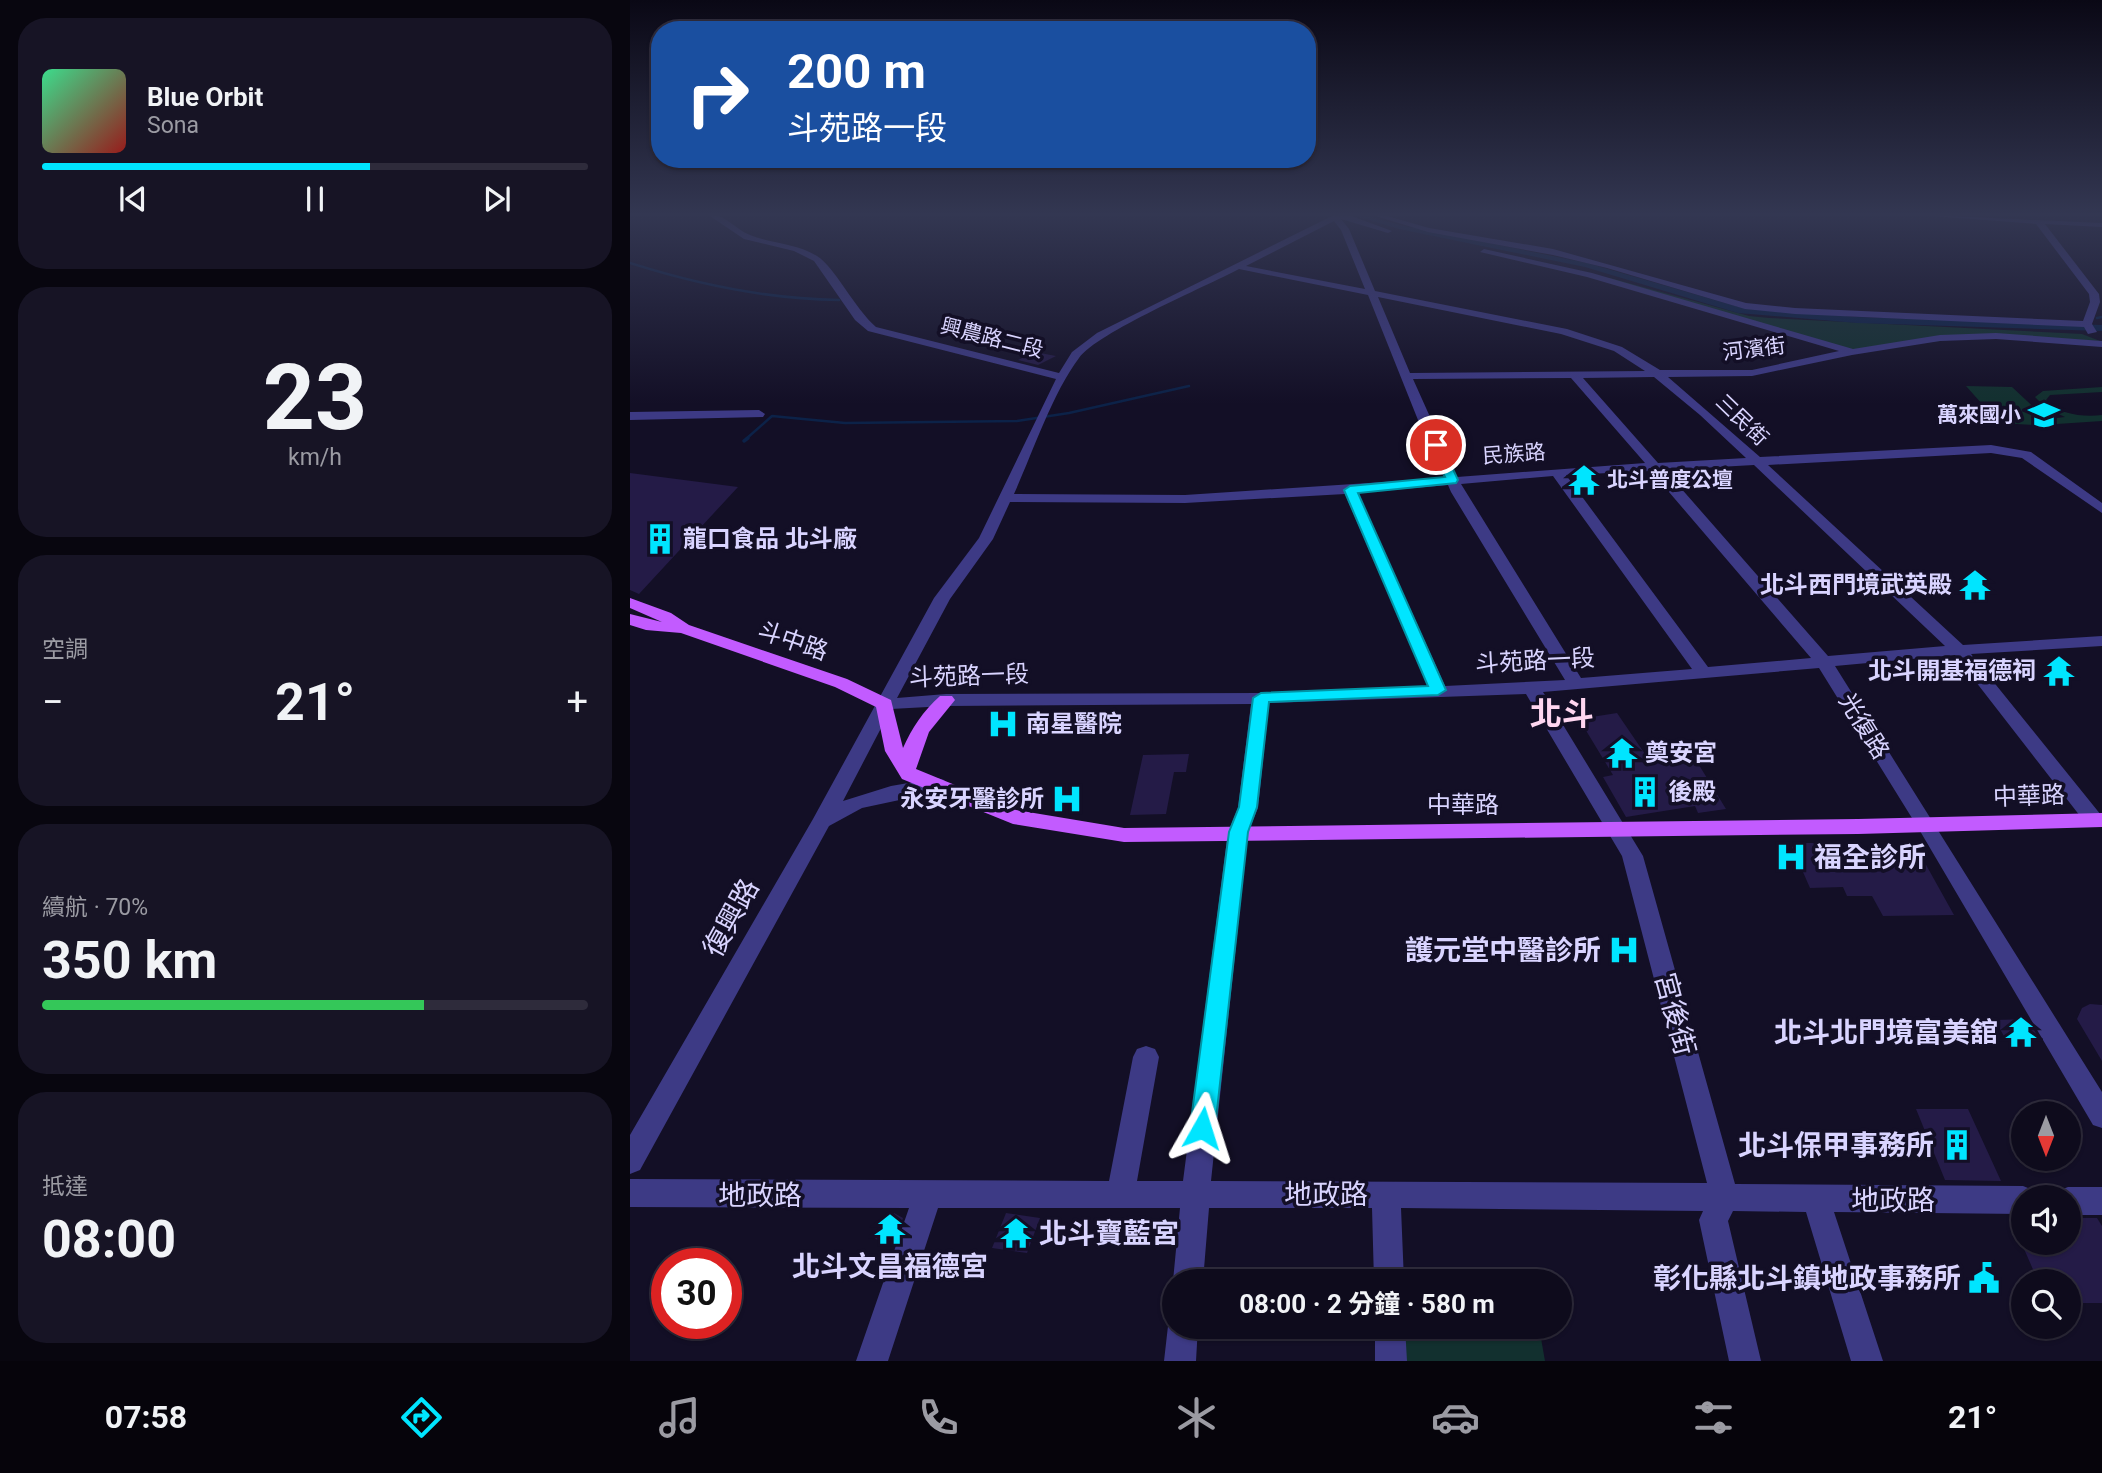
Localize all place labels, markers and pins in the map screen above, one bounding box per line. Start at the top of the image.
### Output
school or university icon: 萬來國小 [2027,398,2061,432]
place label: 萬來國小 [1937,403,2021,427]
pin [1406,415,1466,475]
temple icon: 北斗普度公壇 [1567,463,1601,497]
place label: 北斗普度公壇 [1607,468,1733,492]
building icon: 龍口食品 北斗廠 [643,522,677,556]
place label: 龍口食品 北斗廠 [683,525,857,553]
temple icon: 北斗西門境武英殿 [1958,568,1992,602]
place label: 北斗西門境武英殿 [1760,571,1952,599]
temple icon: 北斗開基福德祠 [2042,654,2076,688]
place label: 北斗開基福德祠 [1868,657,2036,685]
hospital icon: 南星醫院 [986,707,1020,741]
place label: 南星醫院 [1026,710,1122,738]
temple icon: 奠安宮 [1605,736,1639,770]
place label: 奠安宮 [1645,739,1717,767]
building icon: 後殿 [1628,775,1662,809]
place label: 後殿 [1668,778,1716,806]
hospital icon: 永安牙醫診所 [1050,782,1084,816]
place label: 永安牙醫診所 [900,785,1044,813]
hospital icon: 福全診所 [1774,840,1808,874]
place label: 福全診所 [1814,841,1926,874]
hospital icon: 護元堂中醫診所 [1607,933,1641,967]
place label: 護元堂中醫診所 [1405,934,1601,967]
temple icon: 北斗北門境富美舘 [2004,1015,2038,1049]
place label: 北斗北門境富美舘 [1774,1016,1998,1049]
building icon: 北斗保甲事務所 [1940,1128,1974,1162]
place label: 北斗保甲事務所 [1738,1129,1934,1162]
temple icon: 北斗文昌福德宮 [873,1212,907,1246]
temple icon: 北斗寶藍宮 [999,1216,1033,1250]
place label: 北斗寶藍宮 [1039,1217,1179,1250]
place label: 北斗文昌福德宮 [792,1250,988,1283]
public building icon: 彰化縣北斗鎮地政事務所 [1967,1261,2001,1295]
place label: 彰化縣北斗鎮地政事務所 [1653,1262,1961,1295]

